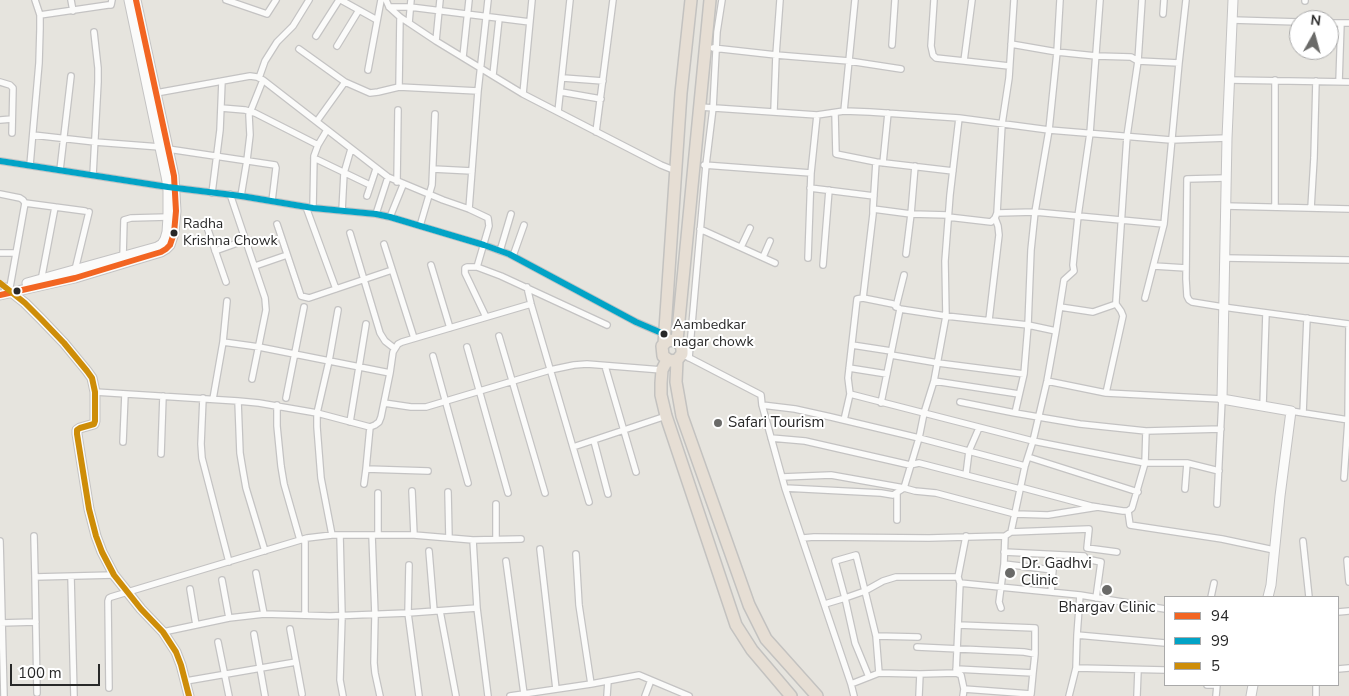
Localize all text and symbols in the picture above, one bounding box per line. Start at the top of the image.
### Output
north arrow [1289,10,1339,60]
text: N [1309,11,1322,31]
place label: Radha Krishna Chowk [183,217,277,250]
marker: Radha Krishna Chowk [169,228,179,238]
unlabelled marker [12,286,22,296]
place label: Aambedkar nagar chowk [673,318,753,351]
marker: Aambedkar nagar chowk [659,329,669,339]
place label: Safari Tourism [728,414,824,432]
marker: Safari Tourism [712,417,724,429]
place label: Dr. Gadhvi Clinic [1021,555,1092,590]
marker: Dr. Gadhvi Clinic [1003,566,1017,580]
marker: Bhargav Clinic [1100,583,1114,597]
legend [1164,596,1339,686]
place label: Bhargav Clinic [1058,599,1156,617]
text: 94 [1211,606,1229,626]
text: 99 [1211,631,1229,651]
scale bar [12,654,102,686]
text: 5 [1211,656,1220,676]
text: 100 m [18,663,62,683]

